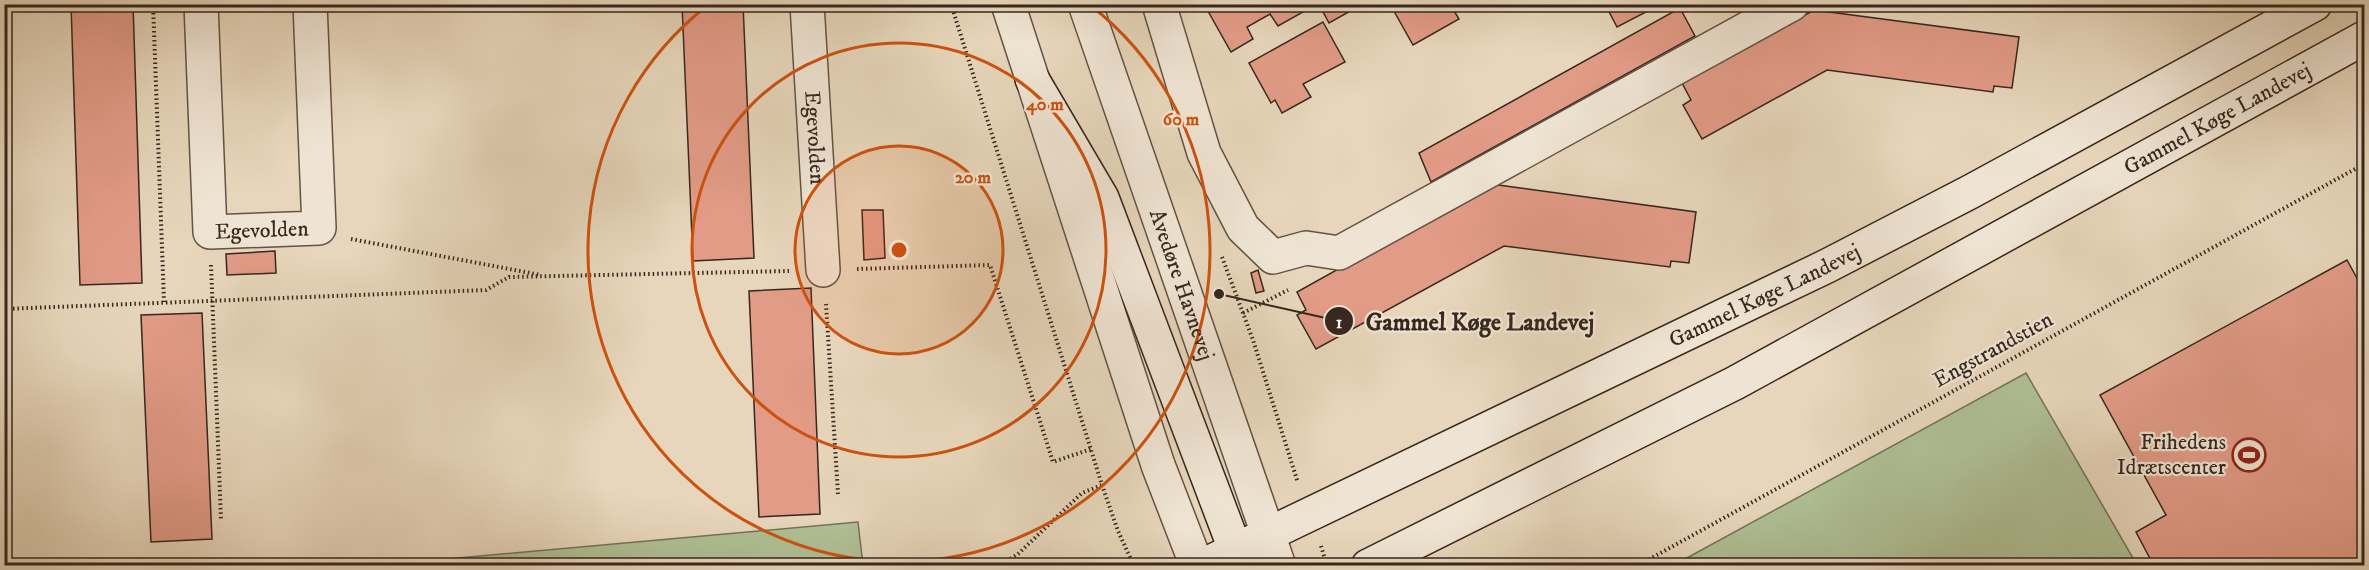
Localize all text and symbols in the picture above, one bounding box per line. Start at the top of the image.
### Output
street label: Gammel Køge Landevej [2119,56,2315,181]
street label: Egevolden [799,90,831,186]
text: 40 m [1025,94,1064,116]
text: 60 m [1163,109,1200,131]
text: 20 m [955,167,991,189]
street label: Avedøre Havnevej [1143,206,1220,364]
street label: Egevolden [214,215,310,245]
street label: Gammel Køge Landevej [1664,238,1865,353]
centre of rings [889,240,909,260]
callout: Gammel Køge Landevej [1324,300,1607,342]
street label: Engstrandstien [1928,306,2058,394]
text: Gammel Køge Landevej [1366,308,1594,338]
text: 1 [1336,312,1343,334]
place label: Frihedens Idrætscenter [2117,429,2227,481]
sports icon: Frihedens Idrætscenter [2231,437,2267,473]

